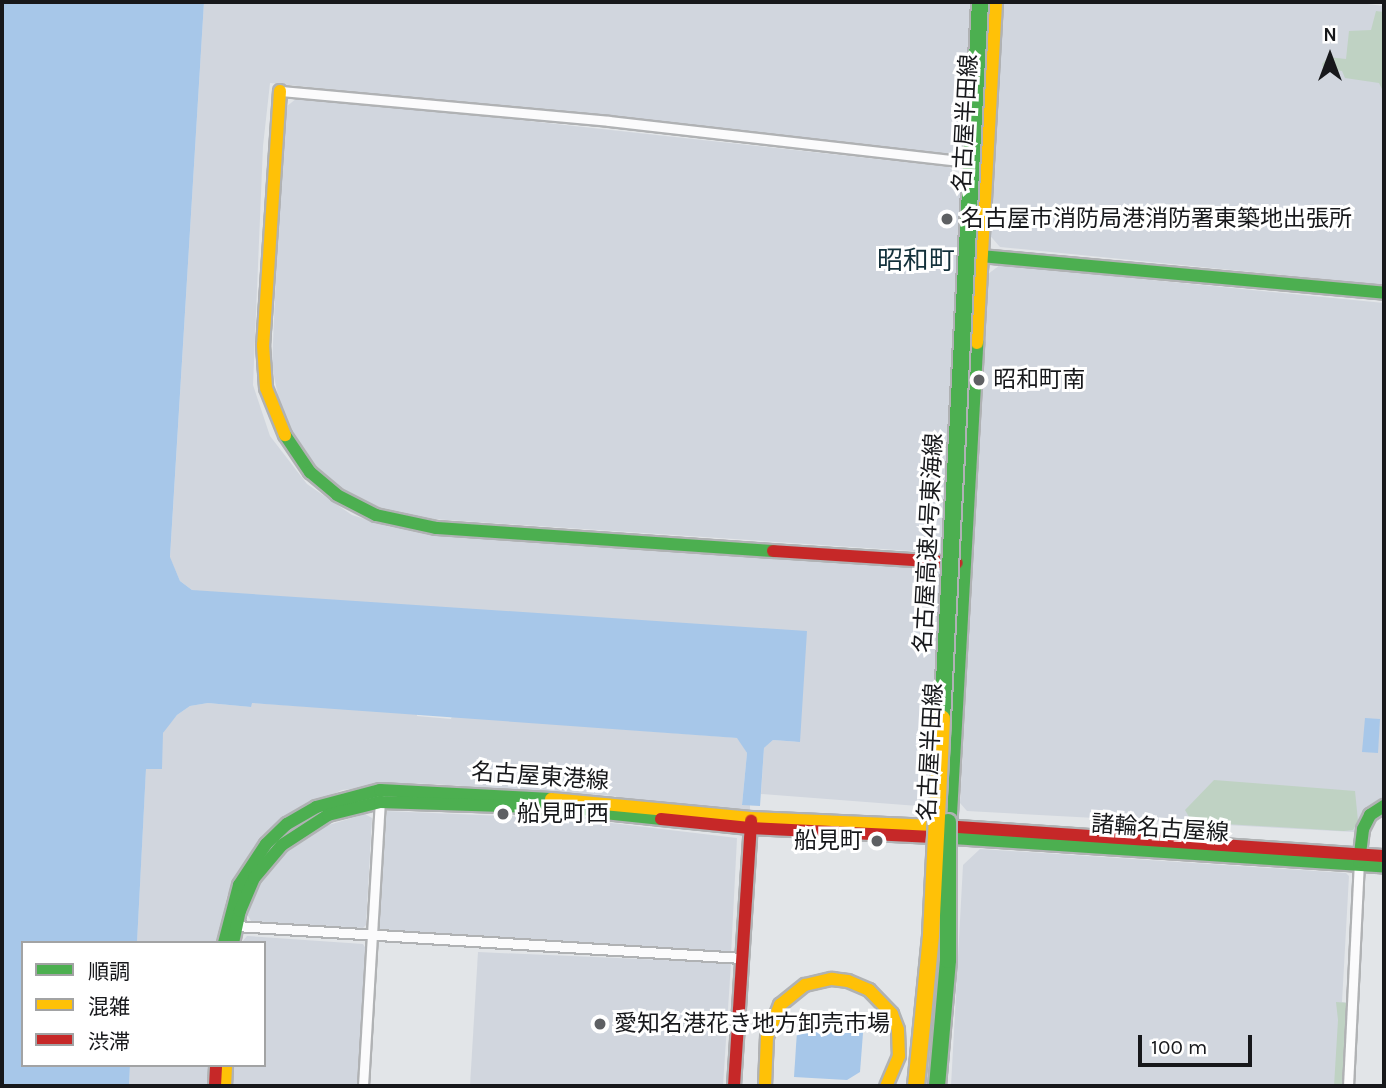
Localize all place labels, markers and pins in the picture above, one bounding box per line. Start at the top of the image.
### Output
place label: 名古屋市消防局港消防署東築地出張所 [961,205,1352,233]
marker: 名古屋市消防局港消防署東築地出張所 [939,211,955,227]
place label: 昭和町南 [993,366,1085,394]
marker: 昭和町南 [971,372,987,388]
place label: 船見町西 [517,800,609,828]
marker: 船見町西 [495,806,511,822]
place label: 船見町 [794,827,863,855]
marker: 船見町 [869,833,885,849]
place label: 愛知名港花き地方卸売市場 [614,1010,890,1038]
marker: 愛知名港花き地方卸売市場 [592,1016,608,1032]

